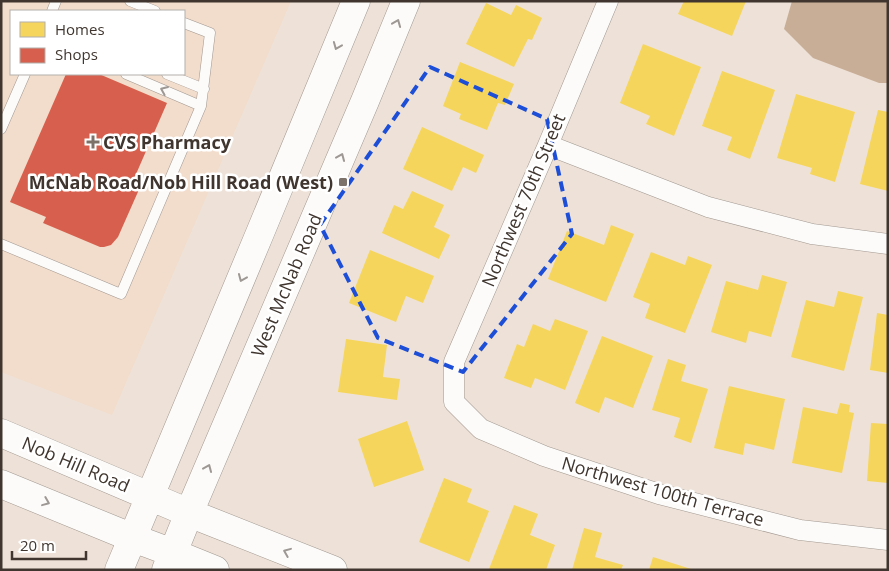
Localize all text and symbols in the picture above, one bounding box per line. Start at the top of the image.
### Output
legend [10,10,185,75]
text: Homes [55,19,105,39]
one-way arrow [390,19,401,28]
one-way arrow [333,41,344,50]
text: Shops [55,44,98,64]
one-way arrow [160,85,169,96]
street label: Northwest 70th Street [476,110,570,290]
place label: CVS Pharmacy [103,130,232,154]
marker: CVS Pharmacy [87,136,99,148]
one-way arrow [334,153,345,162]
place label: McNab Road/Nob Hill Road (West) [29,170,333,194]
marker: McNab Road/Nob Hill Road (West) [337,176,349,188]
street label: West McNab Road [245,210,327,360]
one-way arrow [237,273,248,282]
street label: Nob Hill Road [19,431,133,497]
street label: Northwest 100th Terrace [559,451,767,531]
one-way arrow [202,464,213,473]
one-way arrow [41,496,50,506]
scale bar [12,528,86,560]
text: 20 m [20,535,55,555]
one-way arrow [284,547,292,557]

